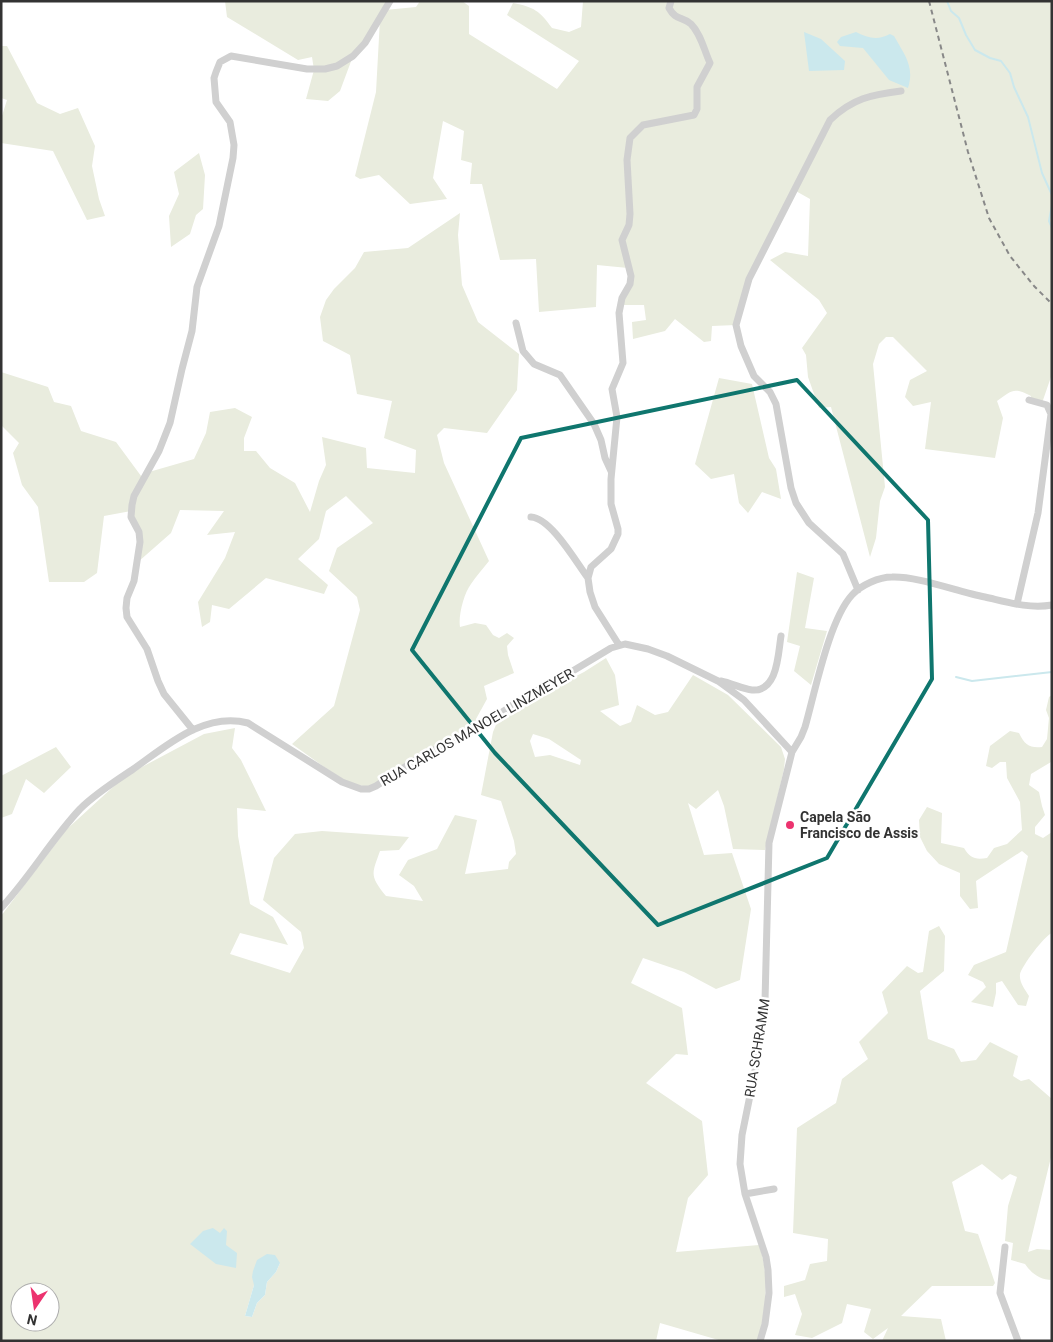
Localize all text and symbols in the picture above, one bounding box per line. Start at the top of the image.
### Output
street label: RUA CARLOS MANOEL LINZMEYER [378,665,577,789]
place label: Capela São Francisco de Assis [800,809,918,841]
marker: Capela São Francisco de Assis [784,819,796,831]
street label: RUA SCHRAMM [741,997,773,1099]
north arrow [10,1282,60,1332]
text: N [25,1311,39,1329]

